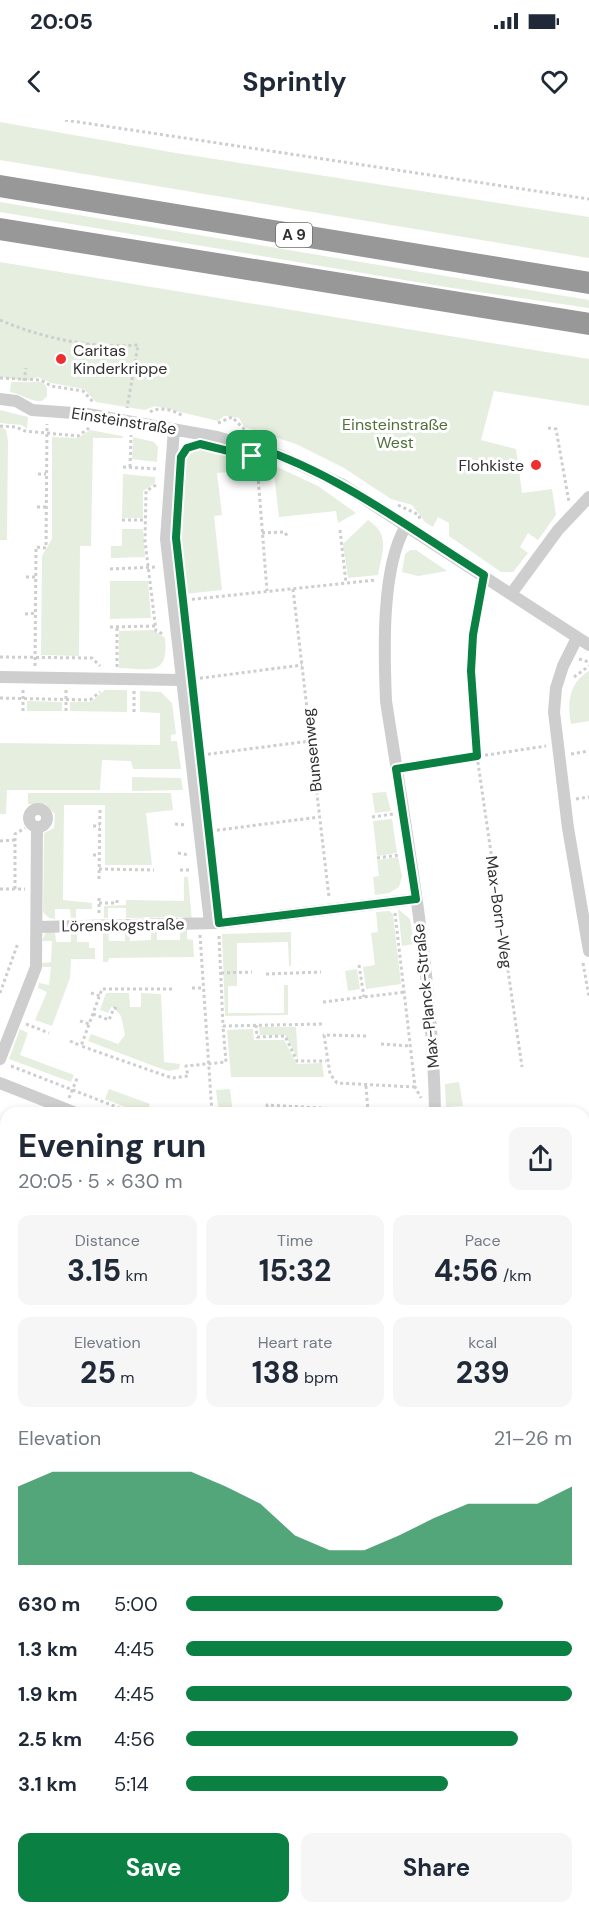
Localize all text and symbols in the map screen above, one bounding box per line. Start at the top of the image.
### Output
text: 20:05 [30,7,93,36]
text: Sprintly [242,64,347,99]
icon: back [18,65,51,98]
icon: heart [538,65,571,98]
road number: A 9 [276,223,312,247]
place label: Caritas Kinderkrippe [73,340,167,379]
marker: Caritas Kinderkrippe [54,352,68,366]
street label: Einsteinstraße [70,402,178,440]
park label: Einsteinstraße West [342,414,448,453]
pin [226,430,277,481]
icon: arrive [235,439,268,472]
place label: Flohkiste [458,455,524,476]
marker: Flohkiste [529,458,543,472]
street label: Bunsenweg [297,707,327,793]
street label: Max-Born-Weg [481,854,517,970]
street label: Lörenskogstraße [61,913,185,937]
street label: Max-Planck-Straße [408,923,444,1069]
text: Evening run [18,1124,206,1167]
button: share [509,1127,572,1190]
text: 20:05 · 5 × 630 m [18,1168,183,1194]
text: Distance [75,1230,140,1251]
text: Time [277,1230,313,1251]
text: Pace [465,1230,501,1251]
text: 3.15 [67,1251,121,1290]
text: 15:32 [259,1251,331,1290]
text: 4:56 [434,1251,499,1290]
text: km [121,1265,148,1286]
text: /km [499,1265,532,1286]
text: Elevation [74,1332,141,1353]
text: Heart rate [258,1332,332,1353]
text: kcal [468,1332,497,1353]
text: 25 [80,1353,116,1392]
text: 138 [252,1353,300,1392]
text: 239 [456,1353,510,1392]
text: m [116,1367,135,1388]
text: bpm [300,1367,338,1388]
text: Elevation [18,1425,101,1451]
text: 21–26 m [494,1425,572,1451]
text: 630 m [18,1591,80,1617]
text: 5:00 [114,1591,158,1617]
text: 1.3 km [18,1636,77,1662]
text: 4:45 [114,1636,155,1662]
text: 1.9 km [18,1681,78,1707]
text: 4:45 [114,1681,155,1707]
text: 2.5 km [18,1726,82,1752]
text: 4:56 [114,1726,155,1752]
text: 3.1 km [18,1771,77,1797]
text: 5:14 [114,1771,149,1797]
button: Save [18,1833,289,1902]
button: Share [301,1833,572,1902]

